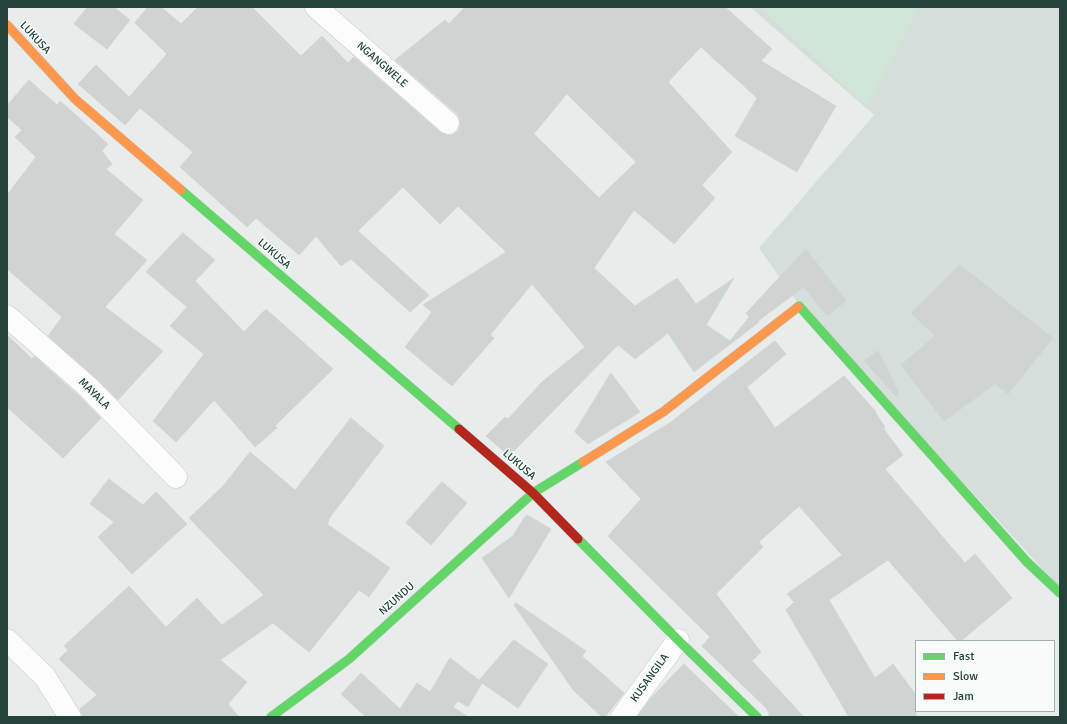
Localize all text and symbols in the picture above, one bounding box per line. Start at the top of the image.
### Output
street label: LUKUSA [17,19,53,57]
street label: NGANGWELE [354,39,410,91]
street label: LUKUSA [255,236,293,272]
street label: MAYALA [75,376,113,412]
street label: LUKUSA [500,447,538,483]
street label: NZUNDU [377,580,417,618]
legend [915,640,1055,712]
text: Fast [953,649,974,664]
street label: KUSANGILA [628,651,672,705]
text: Slow [953,669,978,684]
text: Jam [953,689,974,704]

